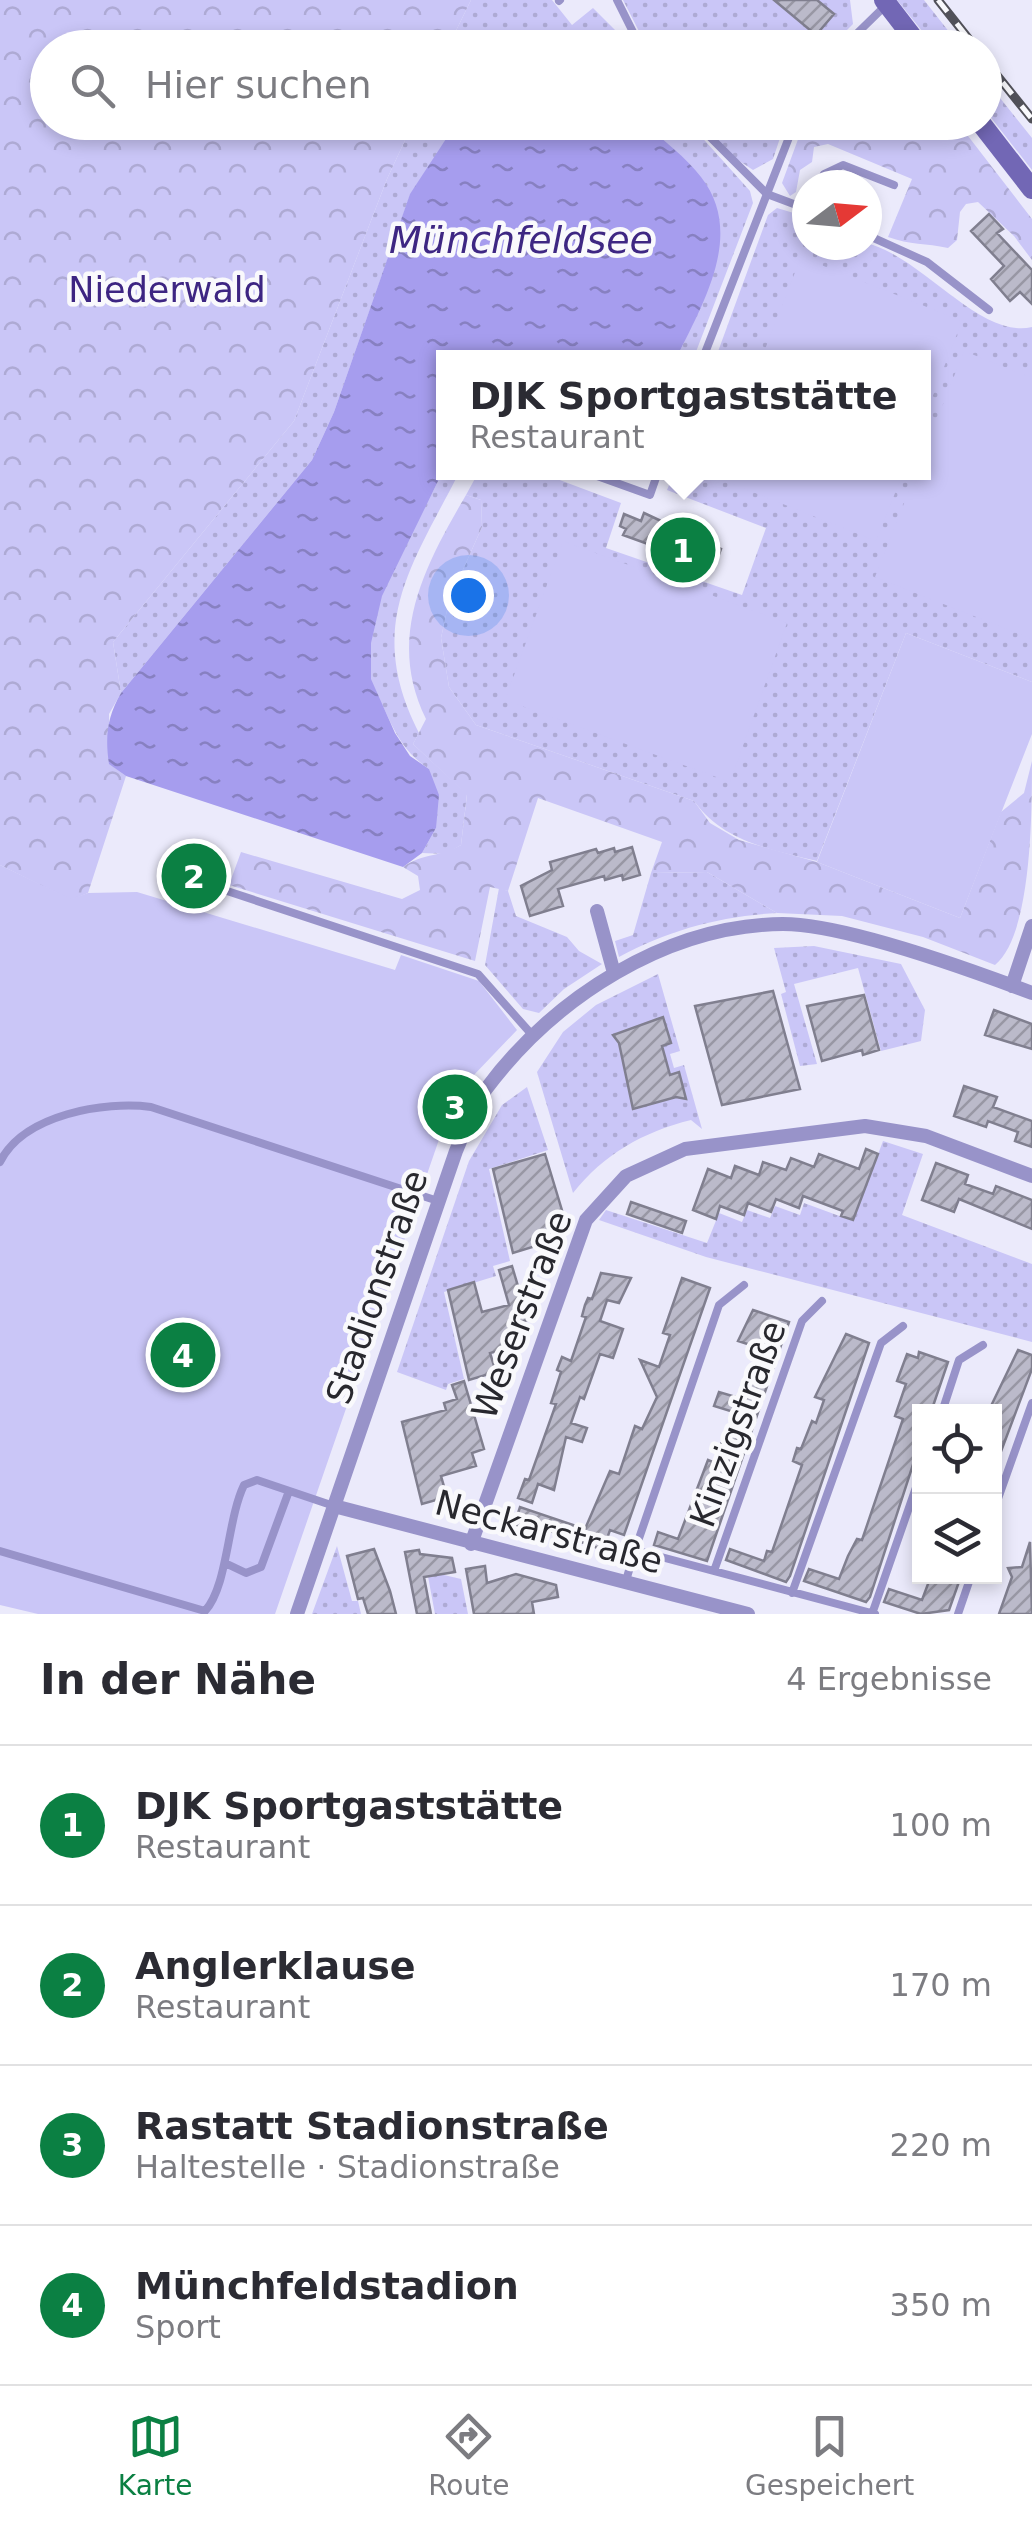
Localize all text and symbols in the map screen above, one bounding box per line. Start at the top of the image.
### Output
search box [30,30,1002,140]
icon: search [65,58,120,113]
text: Hier suchen [145,63,372,107]
north arrow [792,170,882,260]
water label: Münchfeldsee [389,218,653,262]
park label: Niederwald [68,270,266,310]
popup [436,350,931,480]
text: DJK Sportgaststätte [469,374,898,418]
text: Restaurant [469,418,645,456]
pin: 1 [650,512,716,588]
your location [443,570,494,621]
pin: 2 [162,838,226,914]
pin: 3 [422,1070,488,1144]
street label: Stadionstraße [318,1165,436,1409]
street label: Weserstraße [464,1205,580,1425]
street label: Kinzigstraße [682,1315,794,1533]
pin: 4 [150,1318,216,1392]
map controls [912,1404,1002,1584]
button: locate [912,1404,1002,1494]
street label: Neckarstraße [431,1482,667,1582]
button: layers [912,1494,1002,1584]
text: In der Nähe [40,1655,316,1704]
text: 4 Ergebnisse [786,1660,992,1698]
text: DJK Sportgaststätte [135,1784,563,1828]
text: 1 [61,1806,84,1844]
text: 100 m [890,1806,992,1844]
text: Restaurant [135,1828,310,1866]
text: Anglerklause [135,1944,416,1988]
text: 2 [61,1966,84,2004]
text: 170 m [890,1966,992,2004]
text: Restaurant [135,1988,310,2026]
text: Rastatt Stadionstraße [135,2104,609,2148]
text: 3 [61,2126,84,2164]
text: 220 m [890,2126,992,2164]
text: Haltestelle · Stadionstraße [135,2148,560,2186]
text: Münchfeldstadion [135,2264,519,2308]
text: 4 [61,2286,84,2324]
text: 350 m [890,2286,992,2324]
text: Sport [135,2308,221,2346]
tab: Karte [118,2409,193,2502]
tab: Route [428,2409,509,2502]
tab: Gespeichert [745,2409,914,2502]

